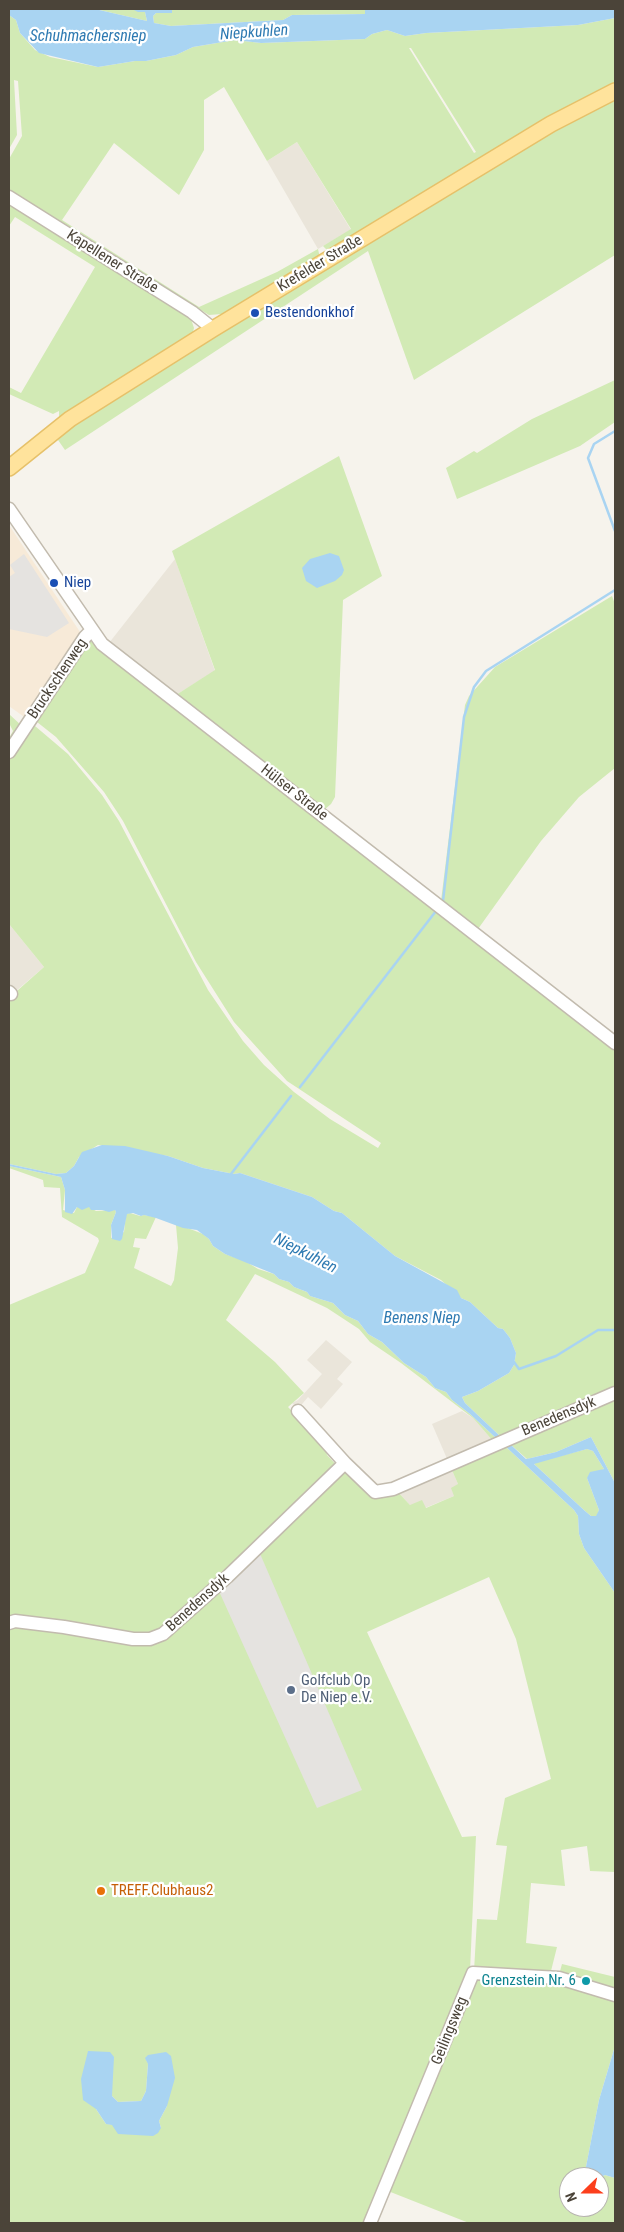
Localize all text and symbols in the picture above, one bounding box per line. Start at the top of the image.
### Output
water label: Niepkuhlen [219,21,289,45]
water label: Schuhmachersniep [30,27,146,47]
street label: Kapellener Straße [63,227,161,297]
street label: Krefelder Straße [274,232,366,296]
place label: Bestendonkhof [265,304,354,322]
marker: Bestendonkhof [249,307,261,319]
place label: Niep [64,574,91,592]
marker: Niep [48,577,60,589]
street label: Bruckschenweg [24,635,92,723]
street label: Hülser Straße [257,761,331,825]
water label: Niepkuhlen [270,1230,340,1278]
water label: Benens Niep [384,1309,460,1329]
street label: Benedensdyk [519,1393,599,1441]
street label: Benedensdyk [163,1570,233,1636]
place label: Golfclub Op De Niep e.V. [301,1672,372,1707]
marker: Golfclub Op De Niep e.V. [285,1684,297,1696]
place label: TREFF.Clubhaus2 [111,1882,213,1900]
marker: TREFF.Clubhaus2 [95,1885,107,1897]
place label: Grenzstein Nr. 6 [482,1972,576,1990]
marker: Grenzstein Nr. 6 [580,1975,592,1987]
street label: Geilingsweg [428,1994,472,2068]
north arrow [559,2167,609,2217]
text: N [562,2190,580,2204]

